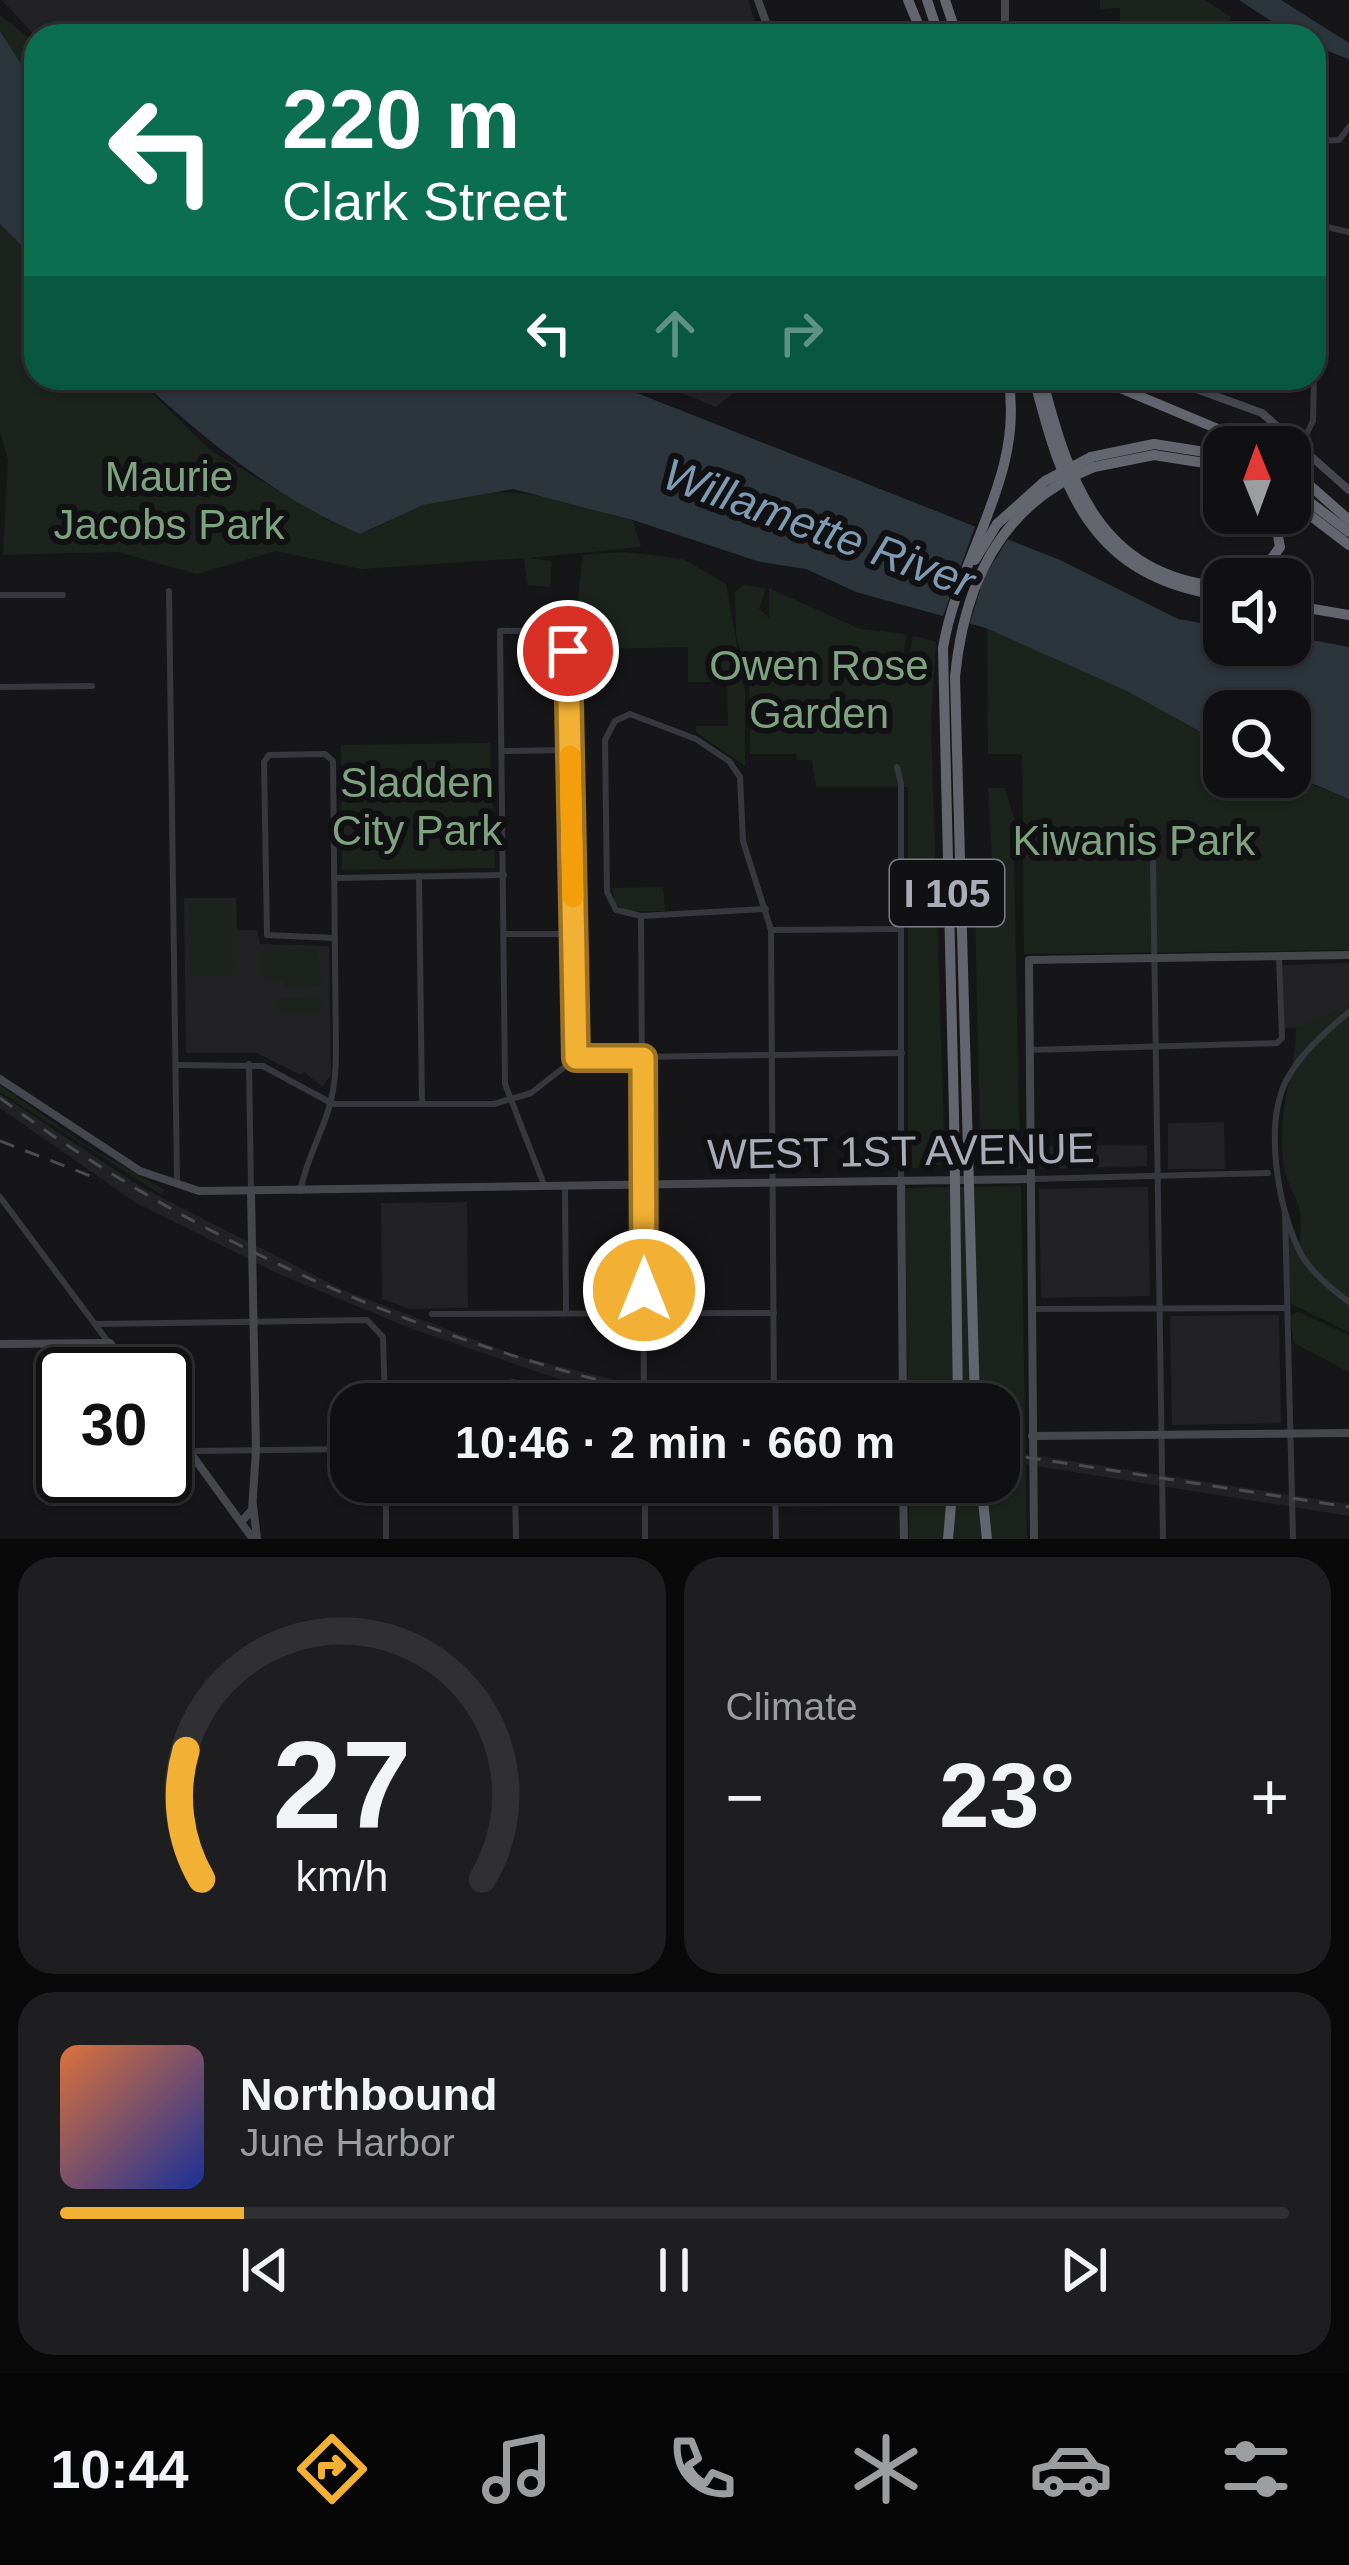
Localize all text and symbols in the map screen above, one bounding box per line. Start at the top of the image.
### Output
icon: left [84,72,240,228]
text: 220 m [282,72,520,166]
text: Clark Street [282,171,567,231]
icon: left [516,300,582,366]
icon: ahead [642,300,708,366]
icon: right [768,300,834,366]
north arrow [1203,426,1311,534]
map controls [1203,426,1311,798]
water label: Willamette River [657,448,983,609]
park label: Maurie Jacobs Park [53,453,286,548]
button: sound [1203,558,1311,666]
pin [517,600,619,702]
icon: arrive [535,618,601,684]
park label: Owen Rose Garden [709,642,929,737]
button: search [1203,690,1311,798]
park label: Sladden City Park [332,759,503,854]
park label: Kiwanis Park [1013,817,1256,864]
road number: I 105 [890,860,1004,926]
street label: WEST 1ST AVENUE [707,1124,1095,1178]
position arrow [581,1227,707,1353]
speed limit sign: 30 [36,1347,192,1503]
text: 10:46 · 2 min · 660 m [455,1417,895,1468]
text: Climate [726,1685,858,1728]
text: 27 [272,1715,411,1854]
text: 23° [939,1746,1075,1846]
text: − [726,1760,764,1834]
text: + [1250,1760,1289,1834]
text: km/h [295,1851,388,1899]
text: Northbound [240,2069,497,2120]
text: June Harbor [240,2121,455,2164]
icon: previous [232,2237,298,2303]
icon: pause [641,2237,707,2303]
icon: next [1051,2237,1117,2303]
icon: directions [290,2427,374,2511]
icon: music [475,2427,559,2511]
icon: phone [660,2427,744,2511]
icon: climate [844,2427,928,2511]
icon: car [1029,2427,1113,2511]
icon: filters [1214,2427,1298,2511]
text: 10:44 [50,2439,189,2499]

